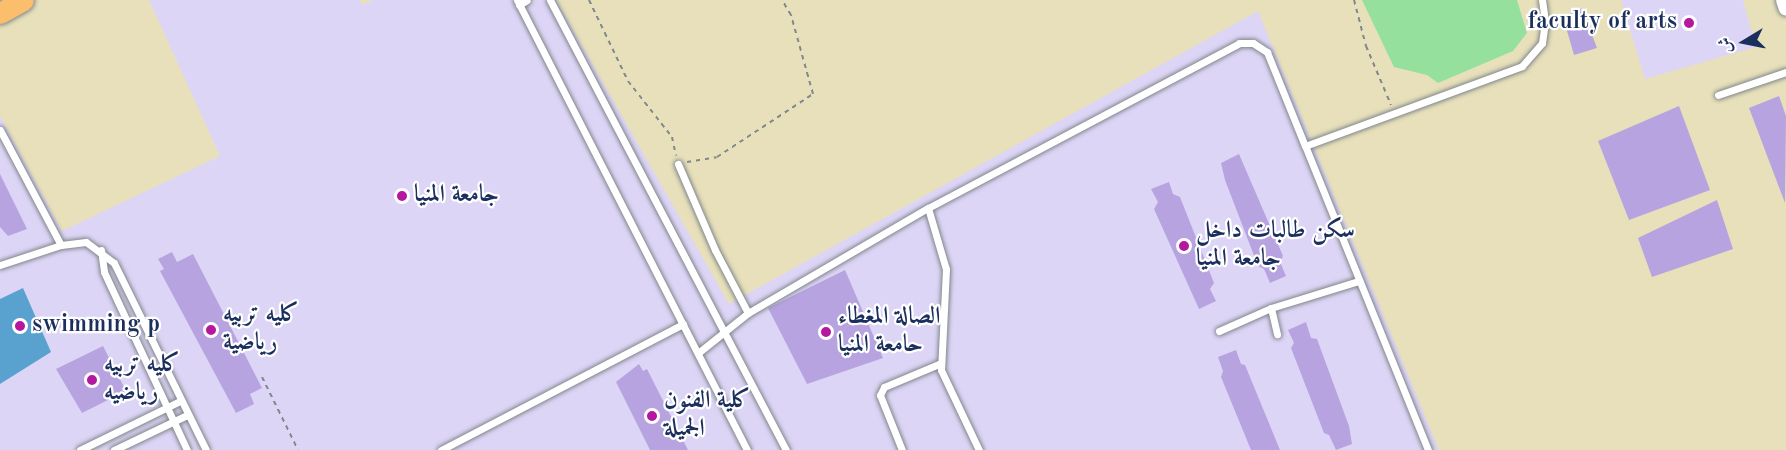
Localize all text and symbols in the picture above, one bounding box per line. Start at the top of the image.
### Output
place label: faculty of arts [1528,9,1677,37]
north arrow [1714,12,1774,72]
marker: faculty of arts [1682,16,1696,30]
text: ش [1717,36,1736,54]
place label: جامعة المنيا [414,182,499,210]
marker: جامعة المنيا [395,189,409,203]
place label: سكن طالبات داخل جامعة المنيا [1196,218,1355,274]
marker: سكن طالبات داخل جامعة المنيا [1177,239,1191,253]
place label: كليه تربيه رياضية [223,302,299,358]
place label: الصالة المغطاء حامعة المنيا [838,304,940,360]
place label: swimming p [32,312,160,340]
marker: swimming p [13,319,27,333]
marker: كليه تربيه رياضية [204,323,218,337]
marker: الصالة المغطاء حامعة المنيا [819,325,833,339]
place label: كليه تربيه رياضيه [104,352,180,408]
marker: كليه تربيه رياضيه [85,373,99,387]
place label: كلية الفنون الجميلة [664,388,751,444]
marker: كلية الفنون الجميلة [645,409,659,423]

